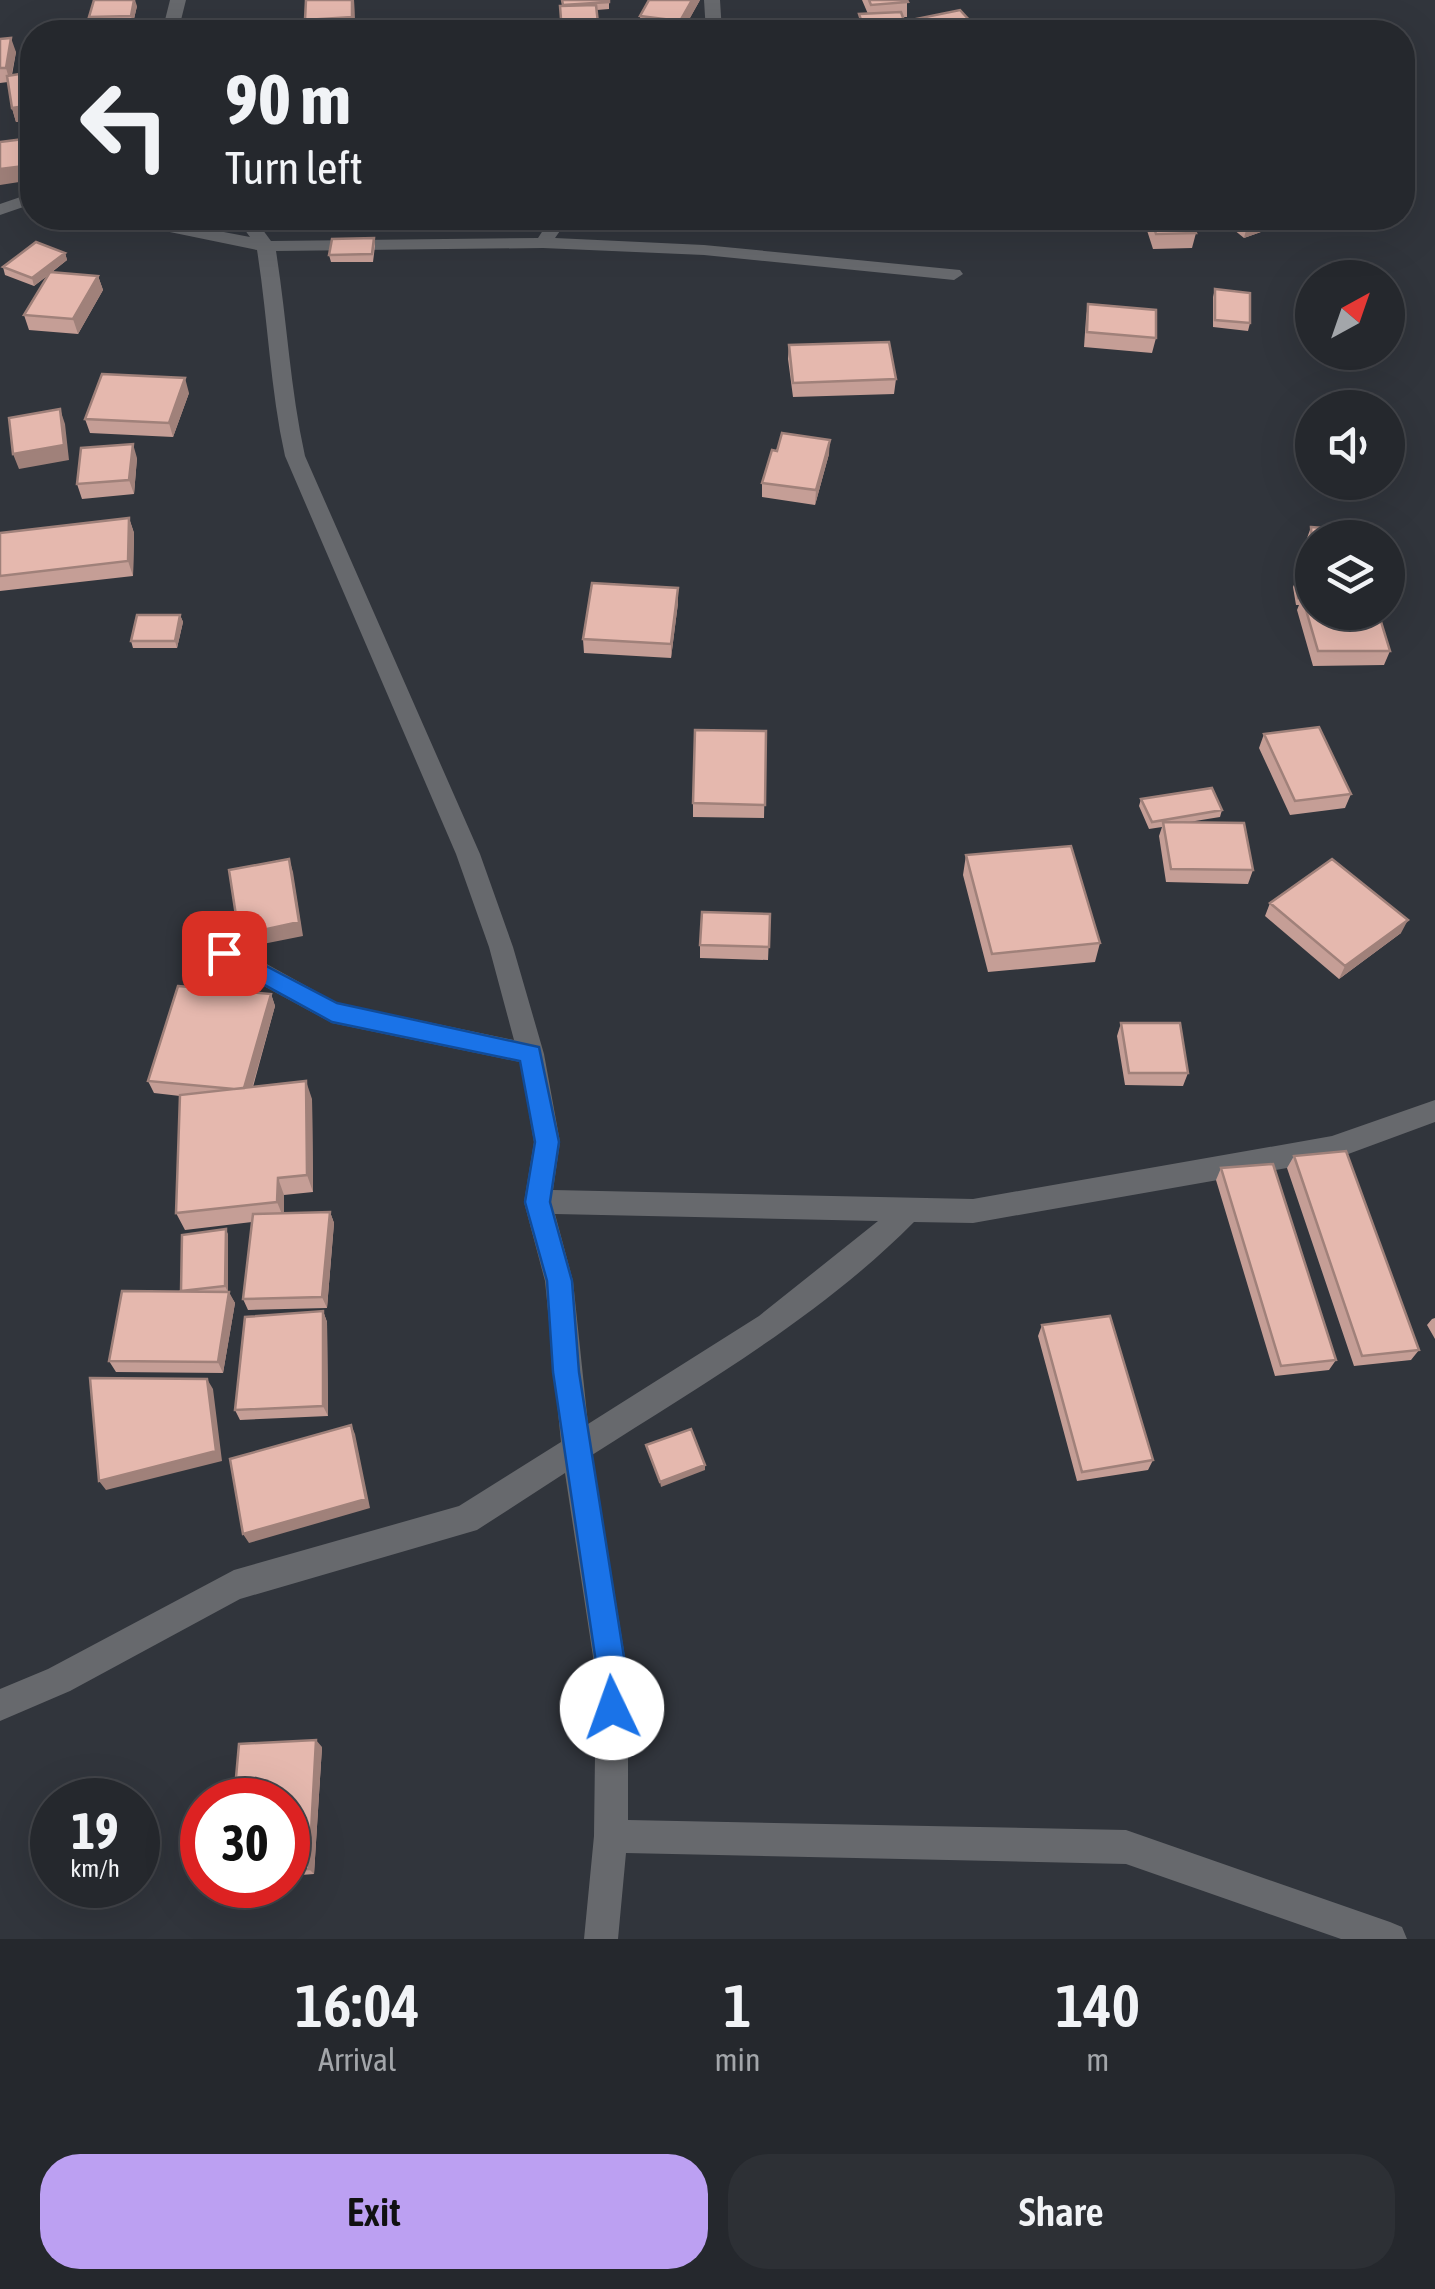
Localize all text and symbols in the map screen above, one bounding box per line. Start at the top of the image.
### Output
text: 90 m [225,59,351,139]
icon: left [60,60,190,190]
text: Turn left [225,142,363,194]
north arrow [1295,260,1405,370]
map controls [1295,260,1405,630]
button: sound [1295,390,1405,500]
button: layers [1295,520,1405,630]
pin [182,911,267,996]
icon: arrive [197,926,252,981]
position arrow [560,1656,664,1760]
speed limit sign: 30 [180,1778,310,1908]
text: 19 [71,1802,118,1860]
text: km/h [70,1854,120,1882]
text: 16:04 [295,1971,420,2040]
text: 1 [723,1971,752,2040]
text: 140 [1055,1971,1140,2040]
text: Arrival [318,2041,396,2078]
text: min [715,2041,760,2078]
text: m [1086,2041,1109,2078]
button: Exit [40,2154,708,2269]
button: Share [728,2154,1395,2269]

